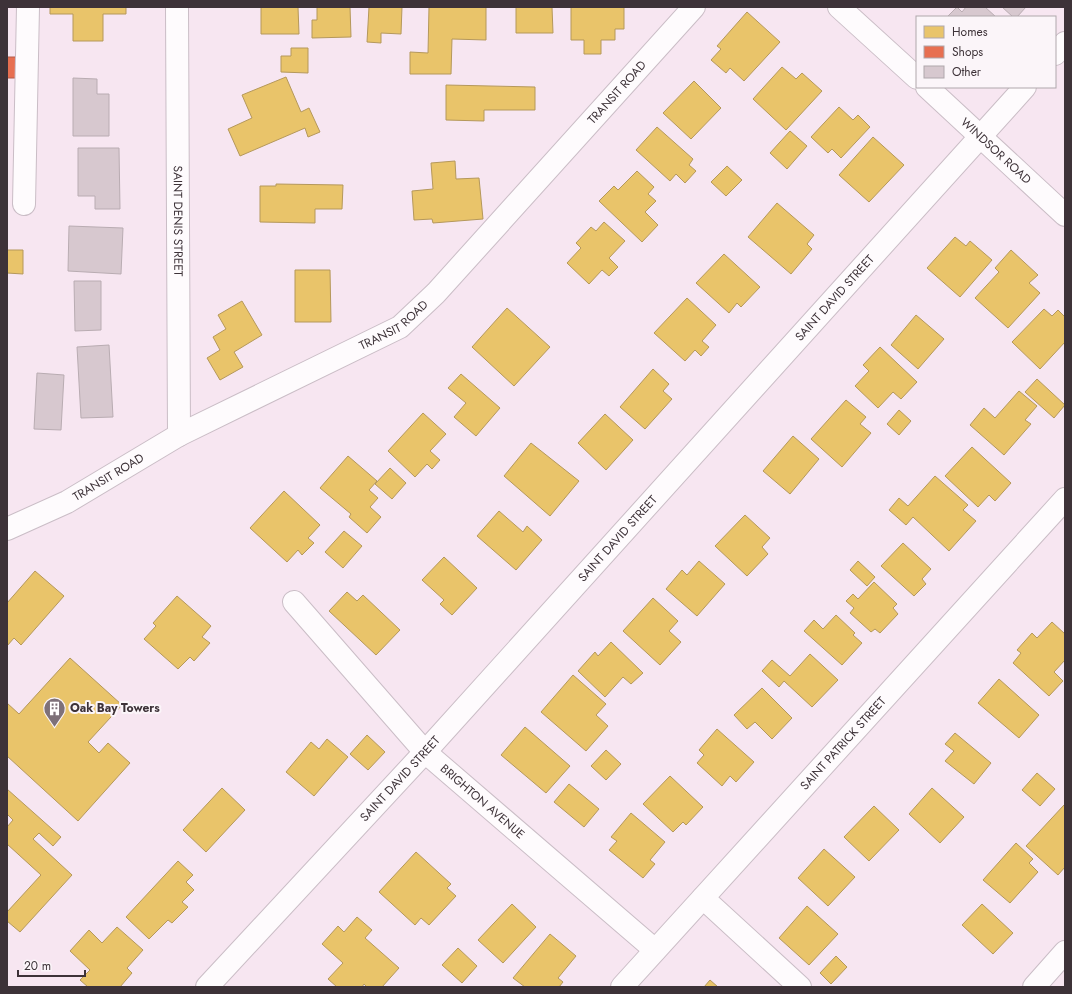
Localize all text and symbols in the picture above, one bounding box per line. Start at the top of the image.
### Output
legend [916,16,1056,88]
text: Homes [952,23,988,41]
text: Shops [952,43,983,61]
street label: TRANSIT ROAD [583,57,651,128]
text: Other [952,63,982,81]
street label: WINDSOR ROAD [957,113,1035,188]
street label: SAINT DENIS STREET [169,165,187,277]
street label: SAINT DAVID STREET [791,251,879,345]
street label: TRANSIT ROAD [356,296,432,355]
street label: TRANSIT ROAD [69,449,147,506]
street label: SAINT DAVID STREET [574,491,662,586]
street label: SAINT PATRICK STREET [796,692,891,794]
building icon: Oak Bay Towers [41,695,67,728]
place label: Oak Bay Towers [70,699,160,717]
street label: SAINT DAVID STREET [356,732,445,826]
street label: BRIGHTON AVENUE [436,760,529,843]
scale bar [18,952,85,978]
text: 20 m [24,957,51,975]

